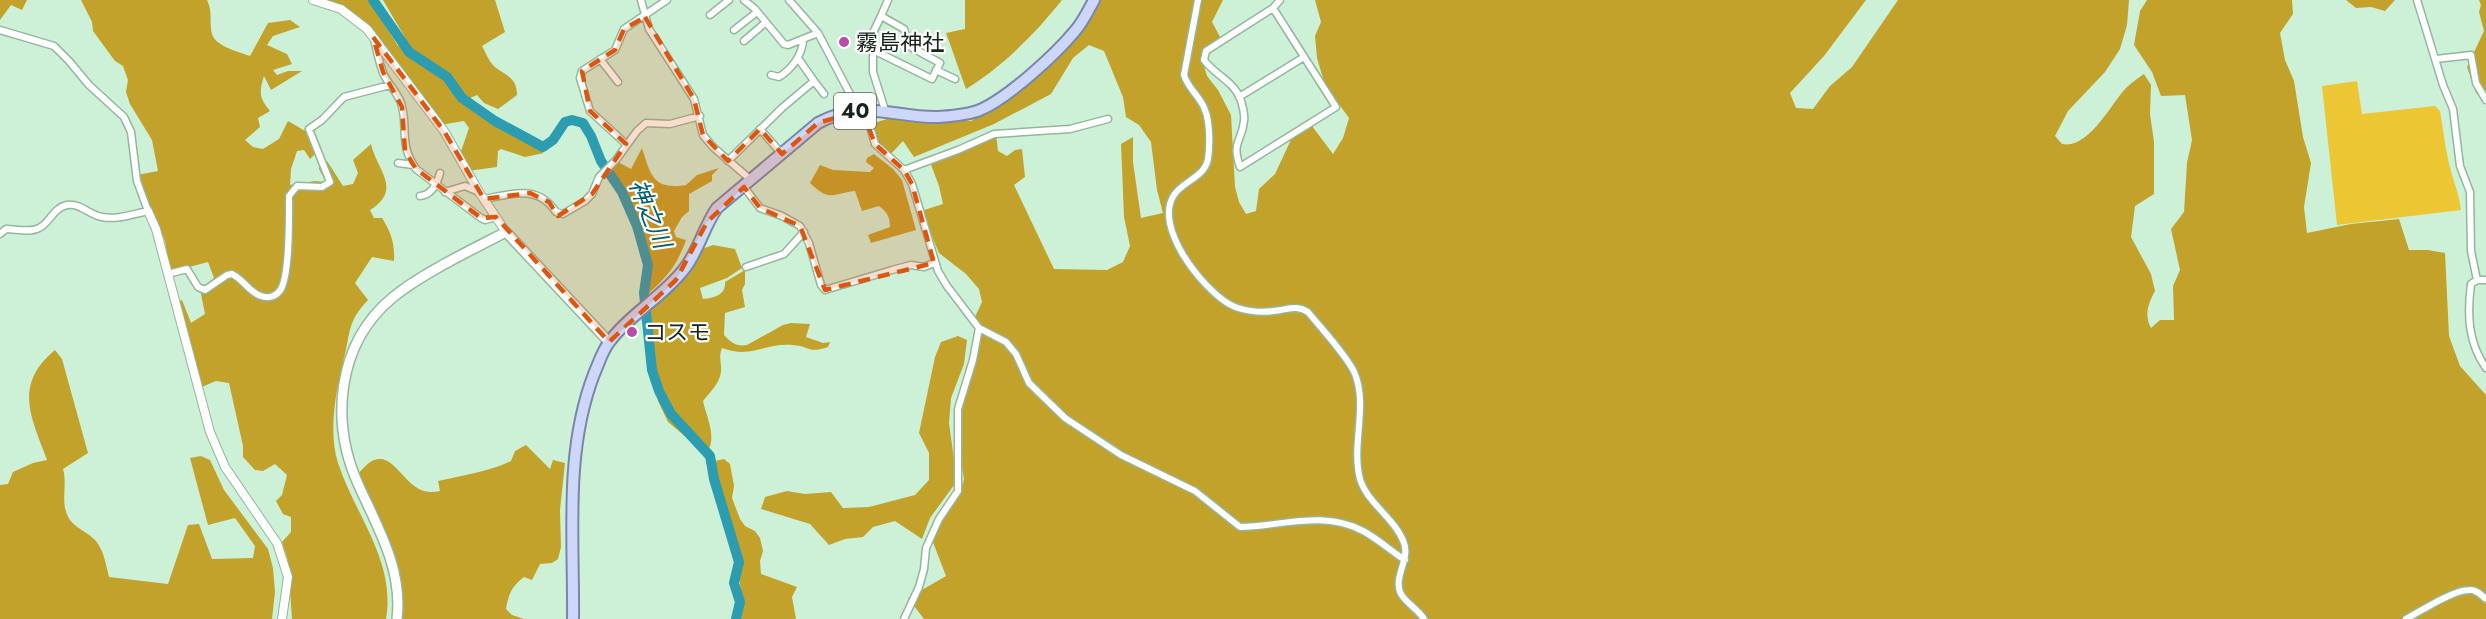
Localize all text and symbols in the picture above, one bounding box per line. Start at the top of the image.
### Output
place label: 霧島神社 [856,26,944,58]
marker: 霧島神社 [837,35,851,49]
road number: 40 [834,93,876,129]
water label: 神之川 [621,174,681,257]
place label: コスモ [644,316,710,348]
marker: コスモ [625,325,639,339]

